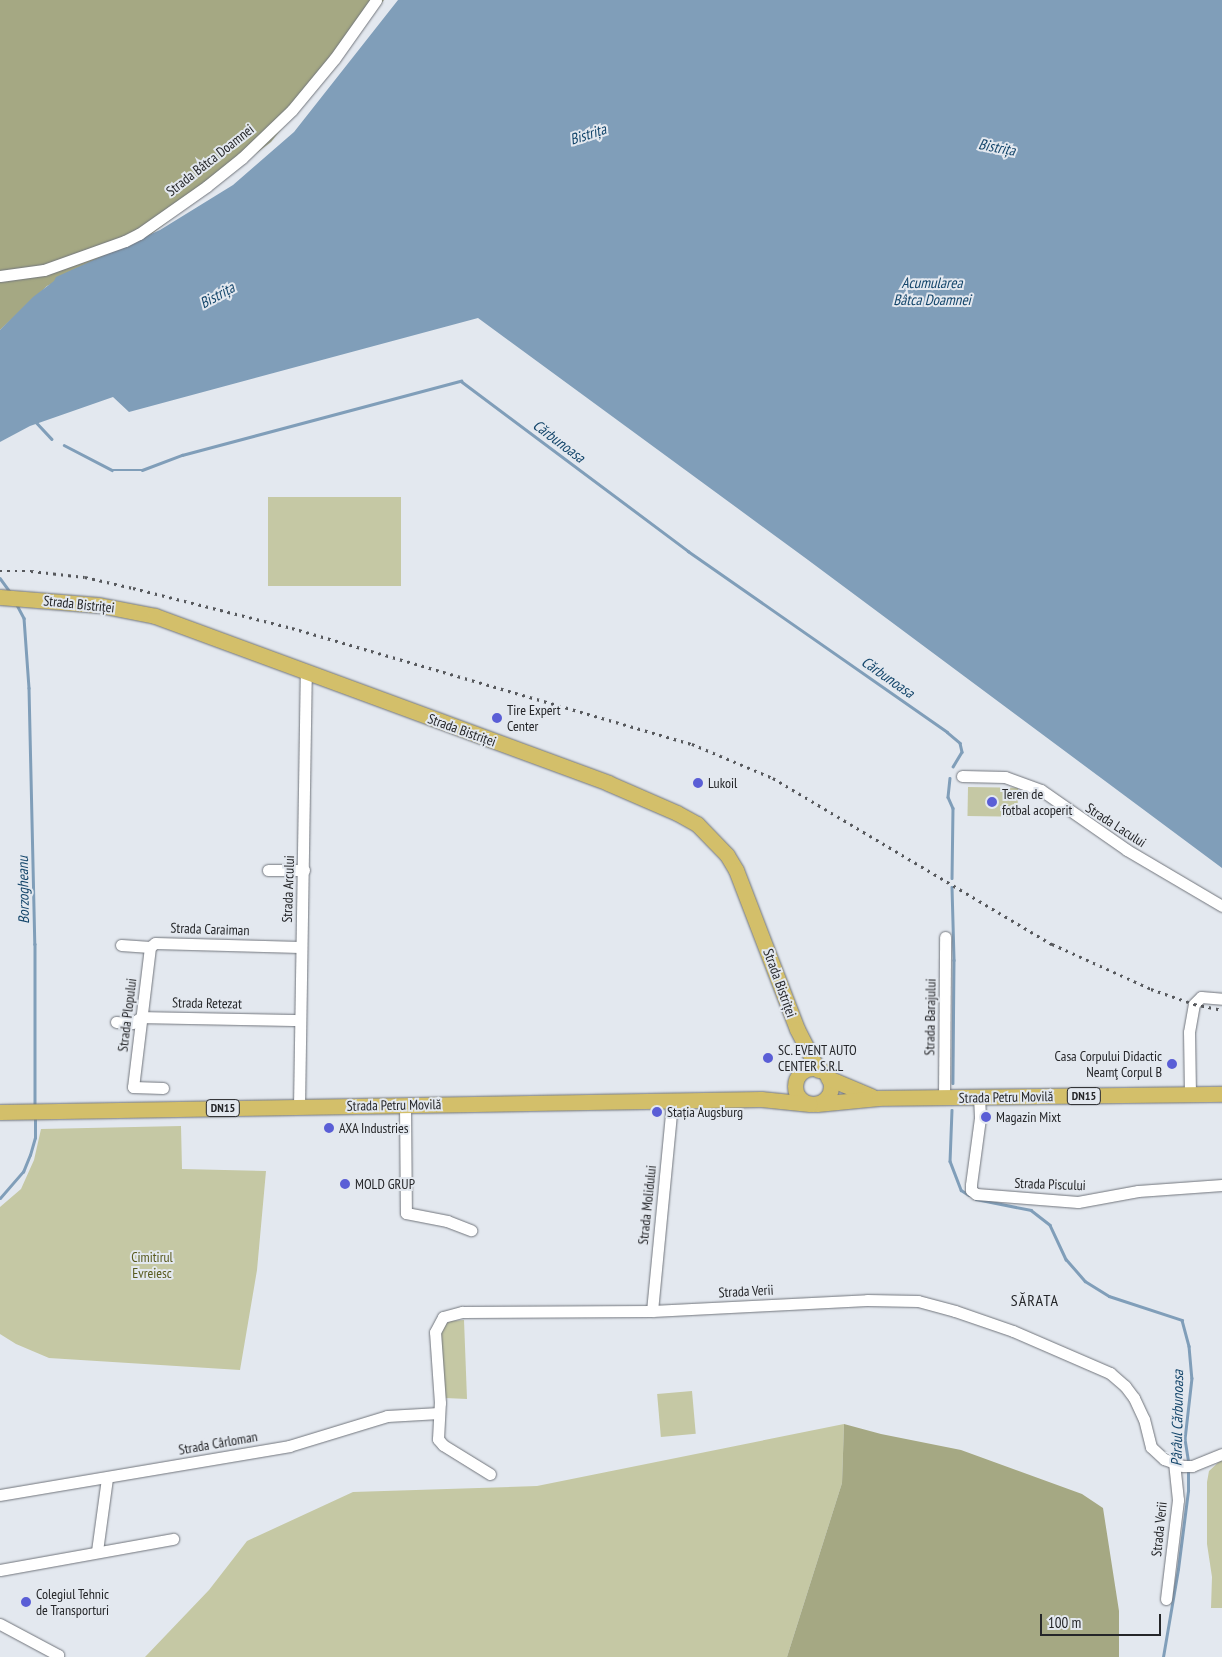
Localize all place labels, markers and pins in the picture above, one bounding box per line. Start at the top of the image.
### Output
place label: Tire Expert Center [507,702,561,734]
marker: Tire Expert Center [491,712,503,724]
place label: Lukoil [708,775,737,791]
marker: Lukoil [692,777,704,789]
place label: Teren de fotbal acoperit [1002,786,1072,819]
marker: Teren de fotbal acoperit [986,796,998,808]
place label: SC. EVENT AUTO CENTER S.R.L [778,1042,858,1074]
place label: Casa Corpului Didactic Neamţ Corpul B [1055,1048,1162,1080]
marker: SC. EVENT AUTO CENTER S.R.L [762,1052,774,1064]
marker: Casa Corpului Didactic Neamţ Corpul B [1166,1058,1178,1070]
place label: Stația Augsburg [667,1104,743,1120]
marker: Stația Augsburg [651,1106,663,1118]
place label: Magazin Mixt [996,1109,1061,1125]
marker: Magazin Mixt [980,1111,992,1123]
place label: AXA Industries [339,1120,409,1136]
marker: AXA Industries [323,1122,335,1134]
place label: MOLD GRUP [355,1176,415,1192]
marker: MOLD GRUP [339,1178,351,1190]
place label: Colegiul Tehnic de Transporturi [36,1586,109,1618]
marker: Colegiul Tehnic de Transporturi [20,1596,32,1608]

